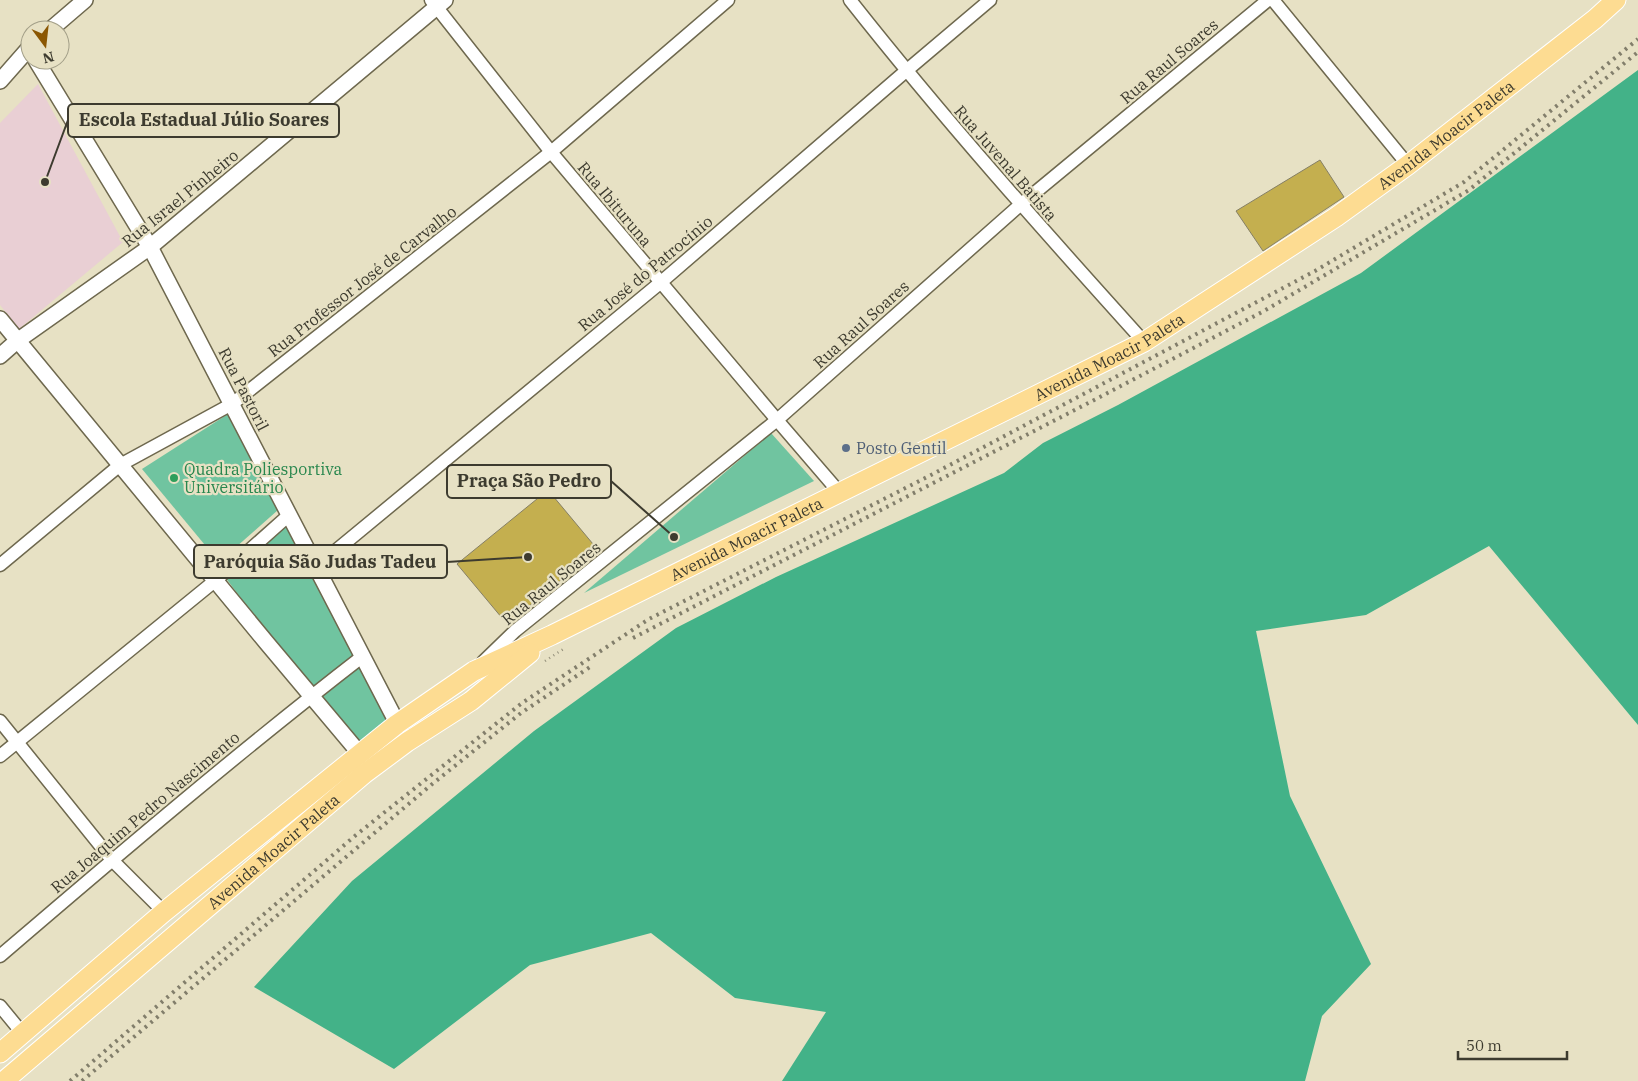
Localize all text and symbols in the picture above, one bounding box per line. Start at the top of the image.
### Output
street label: Rua Raul Soares [1116,14,1222,108]
north arrow [20,20,70,70]
text: N [41,47,56,68]
street label: Avenida Moacir Paleta [1374,76,1519,194]
street label: Rua Juvenal Batista [950,101,1062,225]
callout: Escola Estadual Júlio Soares [68,104,339,137]
text: Escola Estadual Júlio Soares [79,108,329,131]
street label: Rua Israel Pinheiro [118,145,242,251]
street label: Rua Ibituruna [574,157,657,251]
street label: Rua Professor José de Carvalho [264,201,460,361]
street label: Rua José do Patrocínio [574,211,716,335]
street label: Rua Raul Soares [809,276,913,372]
street label: Avenida Moacir Paleta [1031,308,1188,405]
street label: Rua Pastoril [214,344,274,434]
place label: Posto Gentil [856,438,947,458]
marker: Posto Gentil [840,442,852,454]
place label: Quadra Poliesportiva Universitário [184,459,343,497]
callout: Praça São Pedro [447,465,611,498]
text: Praça São Pedro [457,469,601,492]
marker: Quadra Poliesportiva Universitário [168,472,180,484]
street label: Avenida Moacir Paleta [667,493,826,585]
street label: Rua Raul Soares [497,537,605,629]
callout: Paróquia São Judas Tadeu [194,545,447,578]
text: Paróquia São Judas Tadeu [204,550,437,573]
street label: Rua Joaquim Pedro Nascimento [46,727,244,897]
street label: Avenida Moacir Paleta [203,789,344,913]
scale bar [1458,1028,1567,1060]
text: 50 m [1466,1036,1502,1055]

